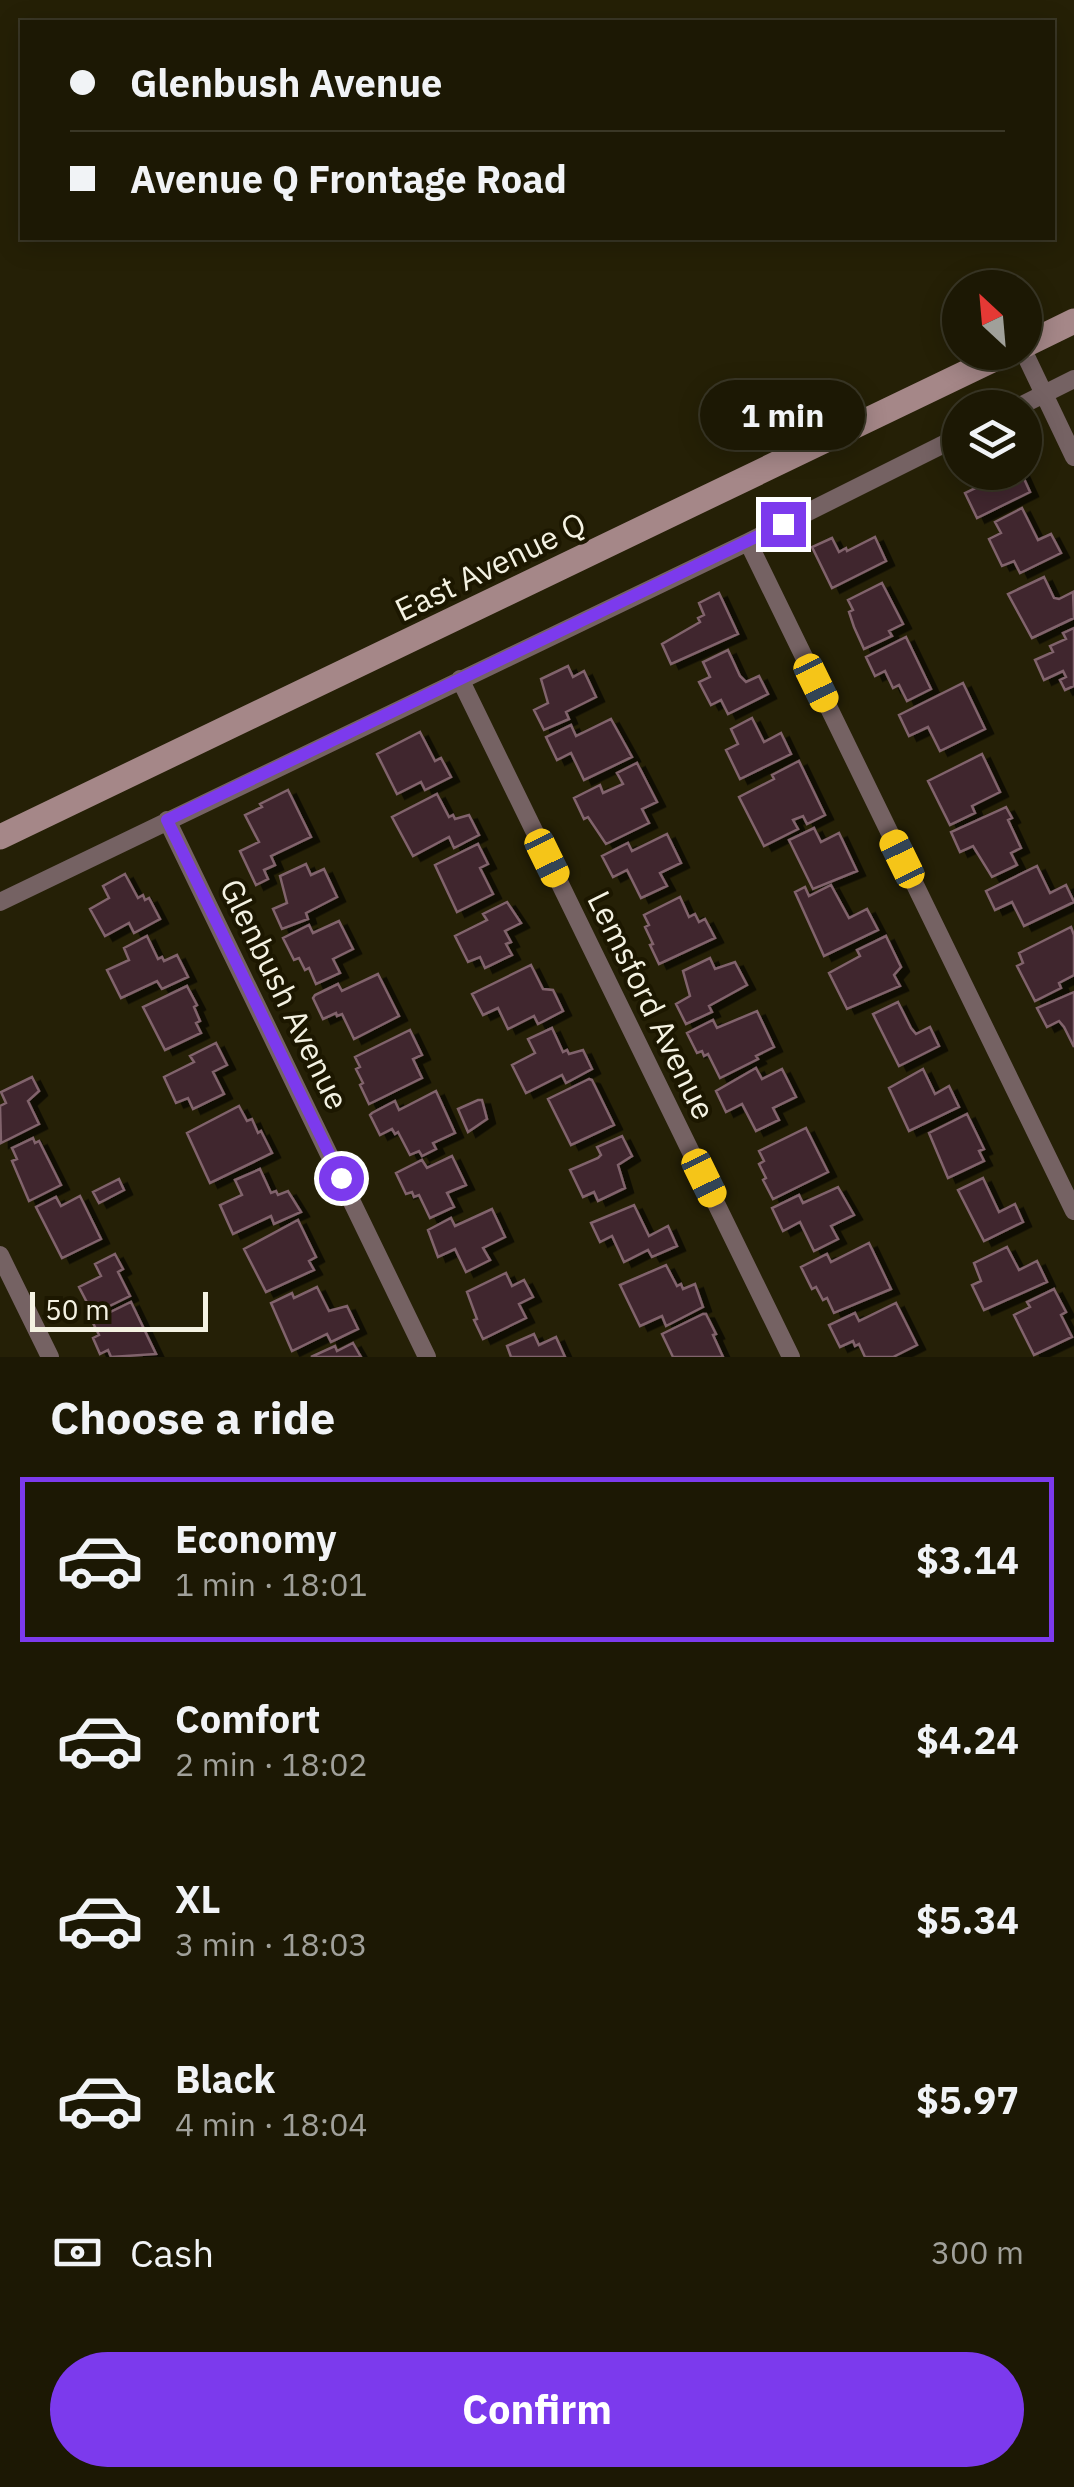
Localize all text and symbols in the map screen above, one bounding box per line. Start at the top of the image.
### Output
text: Glenbush Avenue [130,58,442,107]
text: Avenue Q Frontage Road [130,154,567,203]
north arrow [942,270,1042,370]
map controls [942,270,1042,490]
callout: 1 min [700,379,866,449]
button: layers [942,390,1042,490]
text: 1 min [741,394,824,436]
street label: East Avenue Q [388,502,592,630]
route end [761,502,806,547]
car [789,649,843,717]
car [520,824,574,892]
car [875,825,929,893]
street label: Glenbush Avenue [211,872,359,1116]
street label: Lemsford Avenue [578,884,726,1126]
car [677,1144,731,1212]
route start [319,1156,364,1201]
scale bar [30,1287,208,1332]
text: 50 m [45,1291,110,1328]
text: Choose a ride [50,1388,335,1446]
text: Economy [175,1514,337,1563]
icon: car [55,1515,145,1605]
text: $3.14 [916,1535,1019,1584]
text: 1 min · 18:01 [175,1563,368,1605]
text: Comfort [175,1694,320,1743]
icon: car [55,1695,145,1785]
text: $4.24 [916,1715,1019,1764]
text: 2 min · 18:02 [175,1743,368,1785]
text: XL [175,1874,221,1923]
icon: car [55,1875,145,1965]
text: $5.34 [916,1895,1019,1944]
text: 3 min · 18:03 [175,1923,368,1965]
text: Black [175,2054,275,2103]
icon: car [55,2055,145,2145]
text: $5.97 [916,2075,1019,2124]
text: 4 min · 18:04 [175,2103,368,2145]
icon: cash [50,2225,105,2280]
text: Cash [130,2228,214,2277]
text: 300 m [931,2231,1024,2273]
button: Confirm [50,2352,1024,2467]

